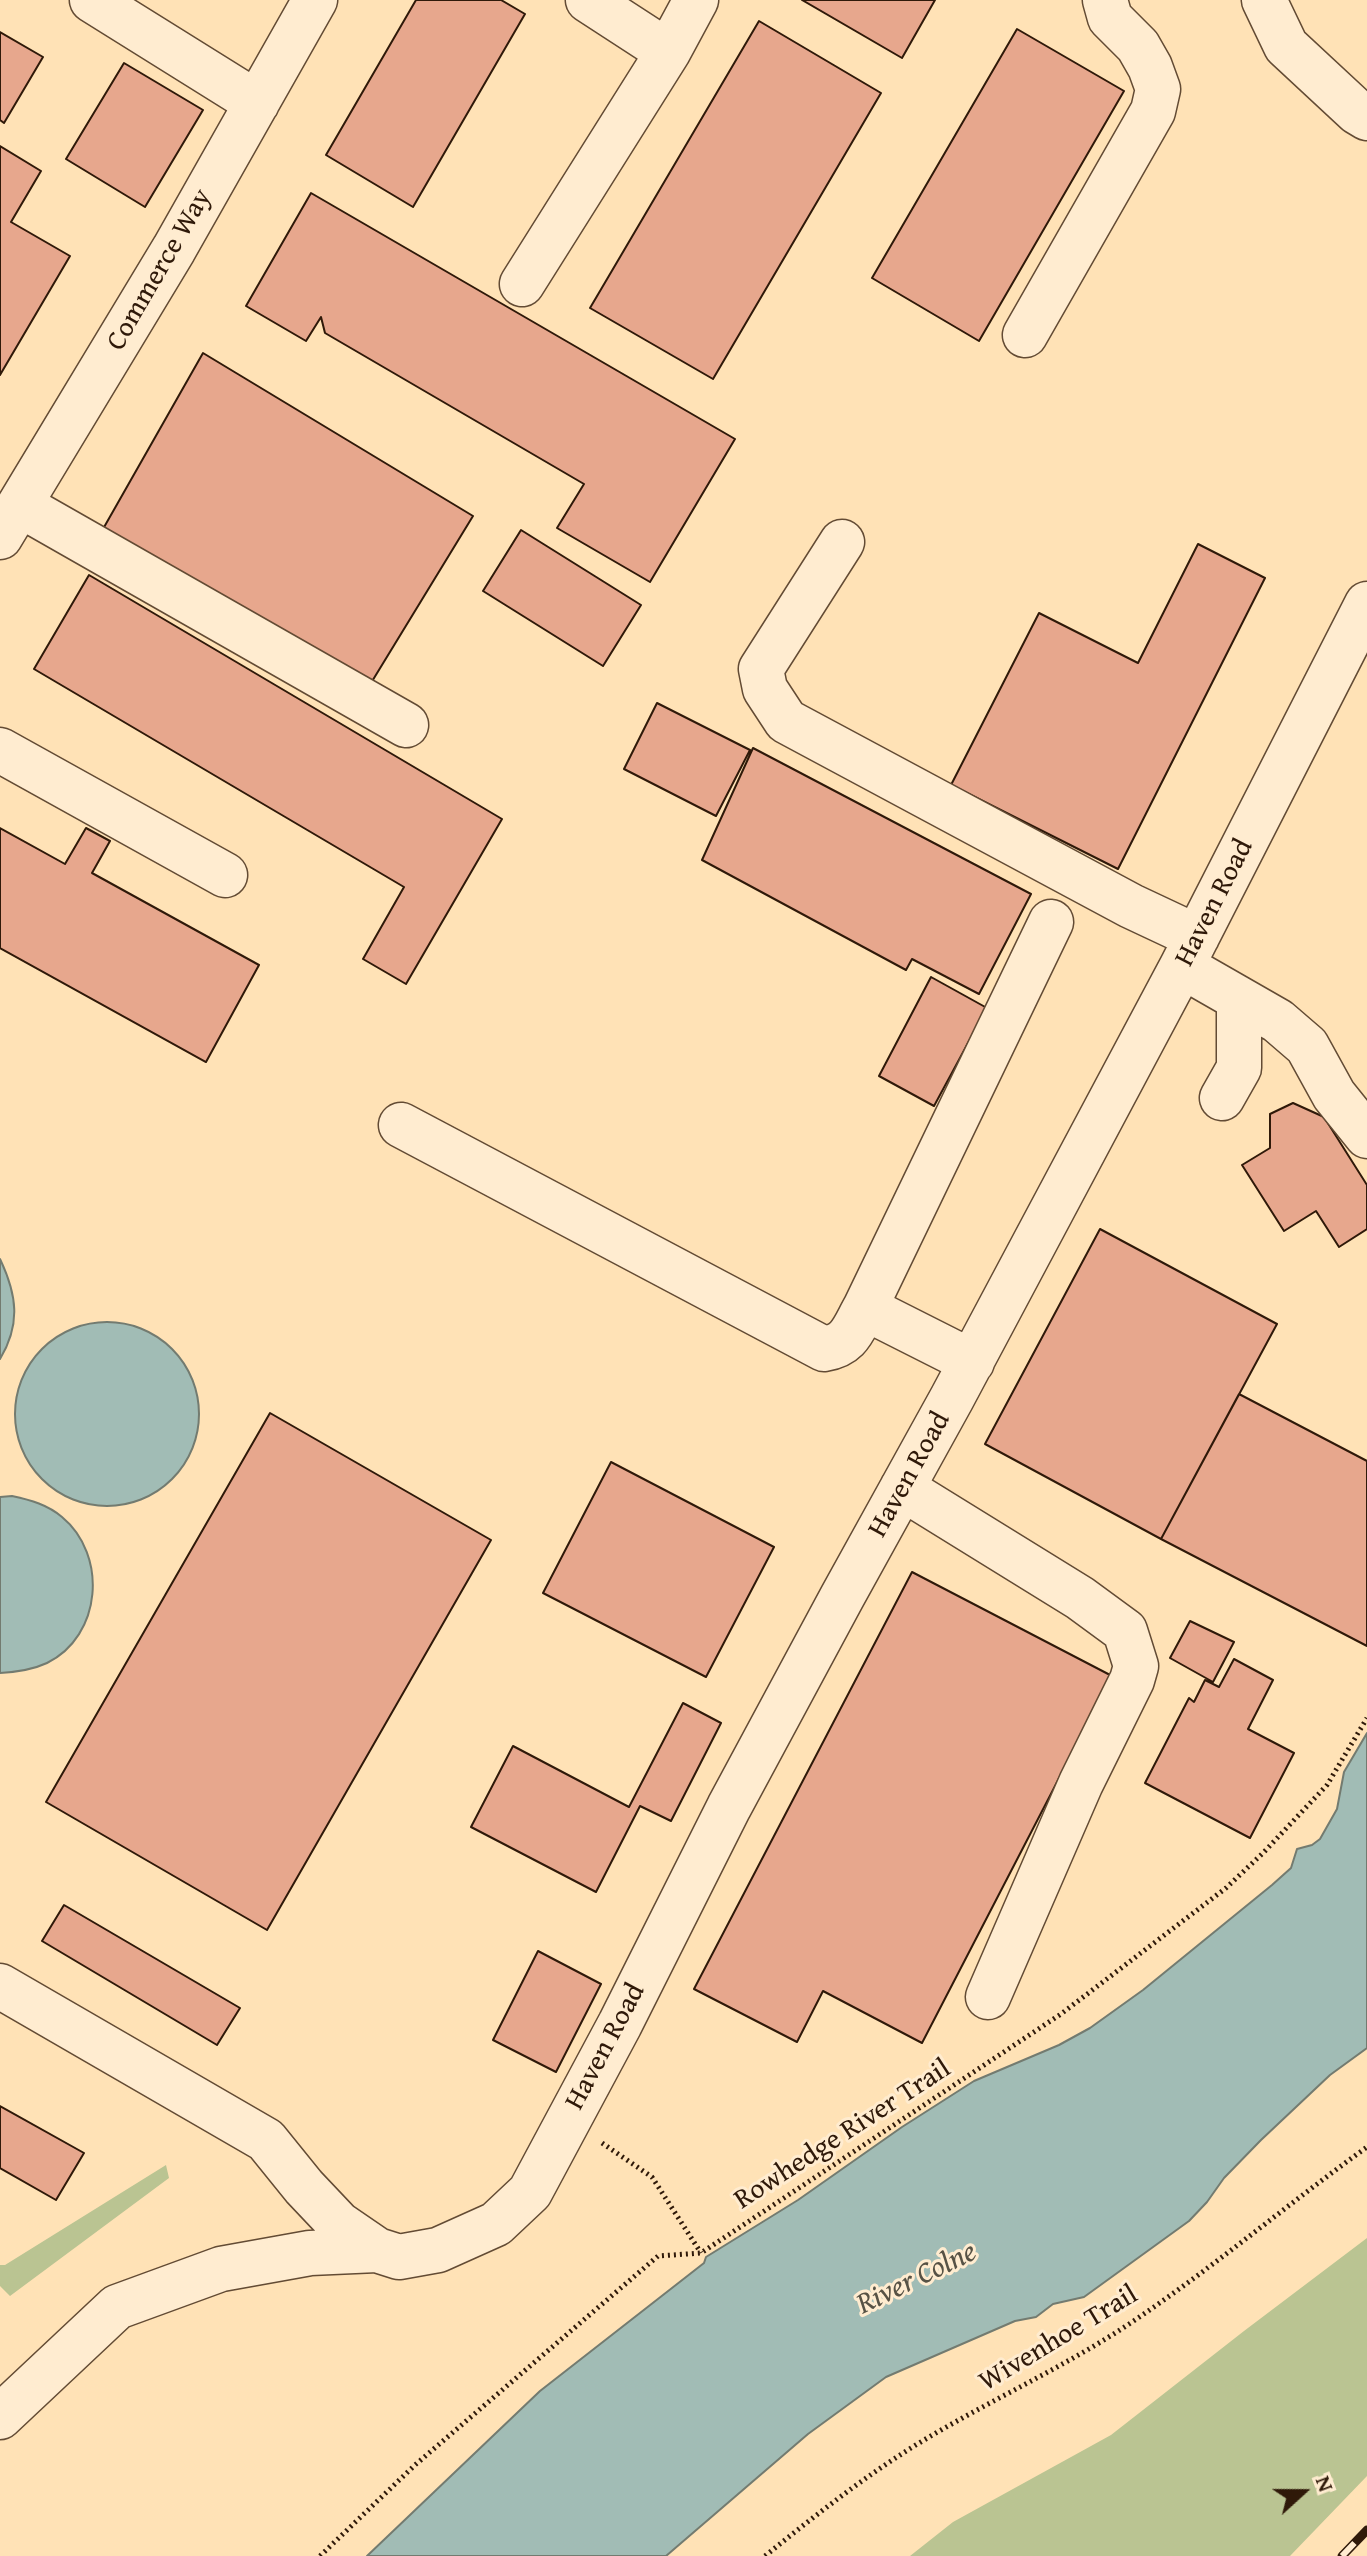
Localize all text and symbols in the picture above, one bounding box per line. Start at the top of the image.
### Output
street label: Commerce Way [100,183,220,357]
street label: Haven Road [1169,834,1261,972]
street label: Haven Road [862,1406,958,1544]
street label: Haven Road [559,1978,653,2116]
street label: Rowhedge River Trail [729,2053,957,2217]
water label: River Colne [851,2235,983,2323]
street label: Wivenhoe Trail [974,2278,1144,2400]
north arrow [1263,2452,1343,2532]
text: N [1308,2471,1343,2496]

